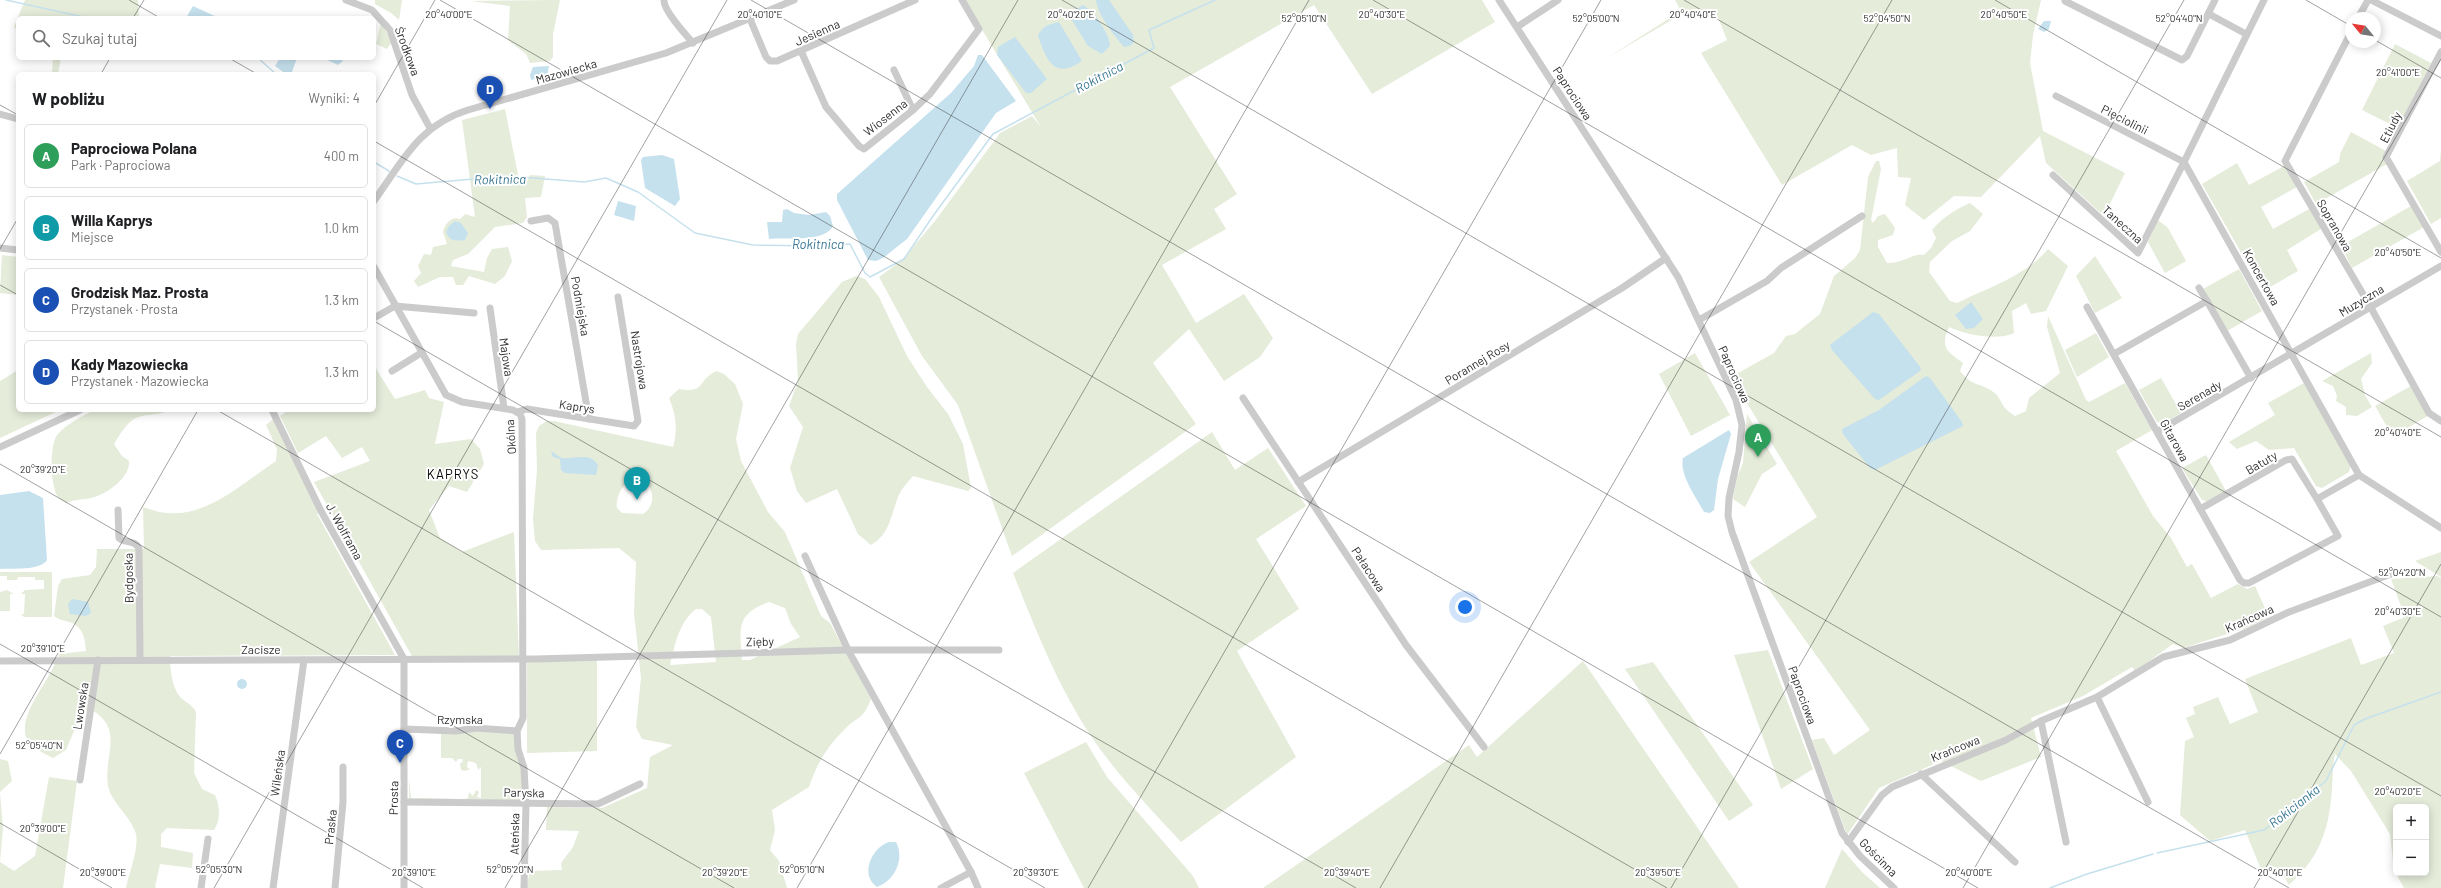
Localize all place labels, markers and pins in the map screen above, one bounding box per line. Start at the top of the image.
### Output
pin: D [477,76,503,109]
pin: A [1745,424,1771,457]
pin: B [624,467,650,500]
pin: C [387,730,413,763]

